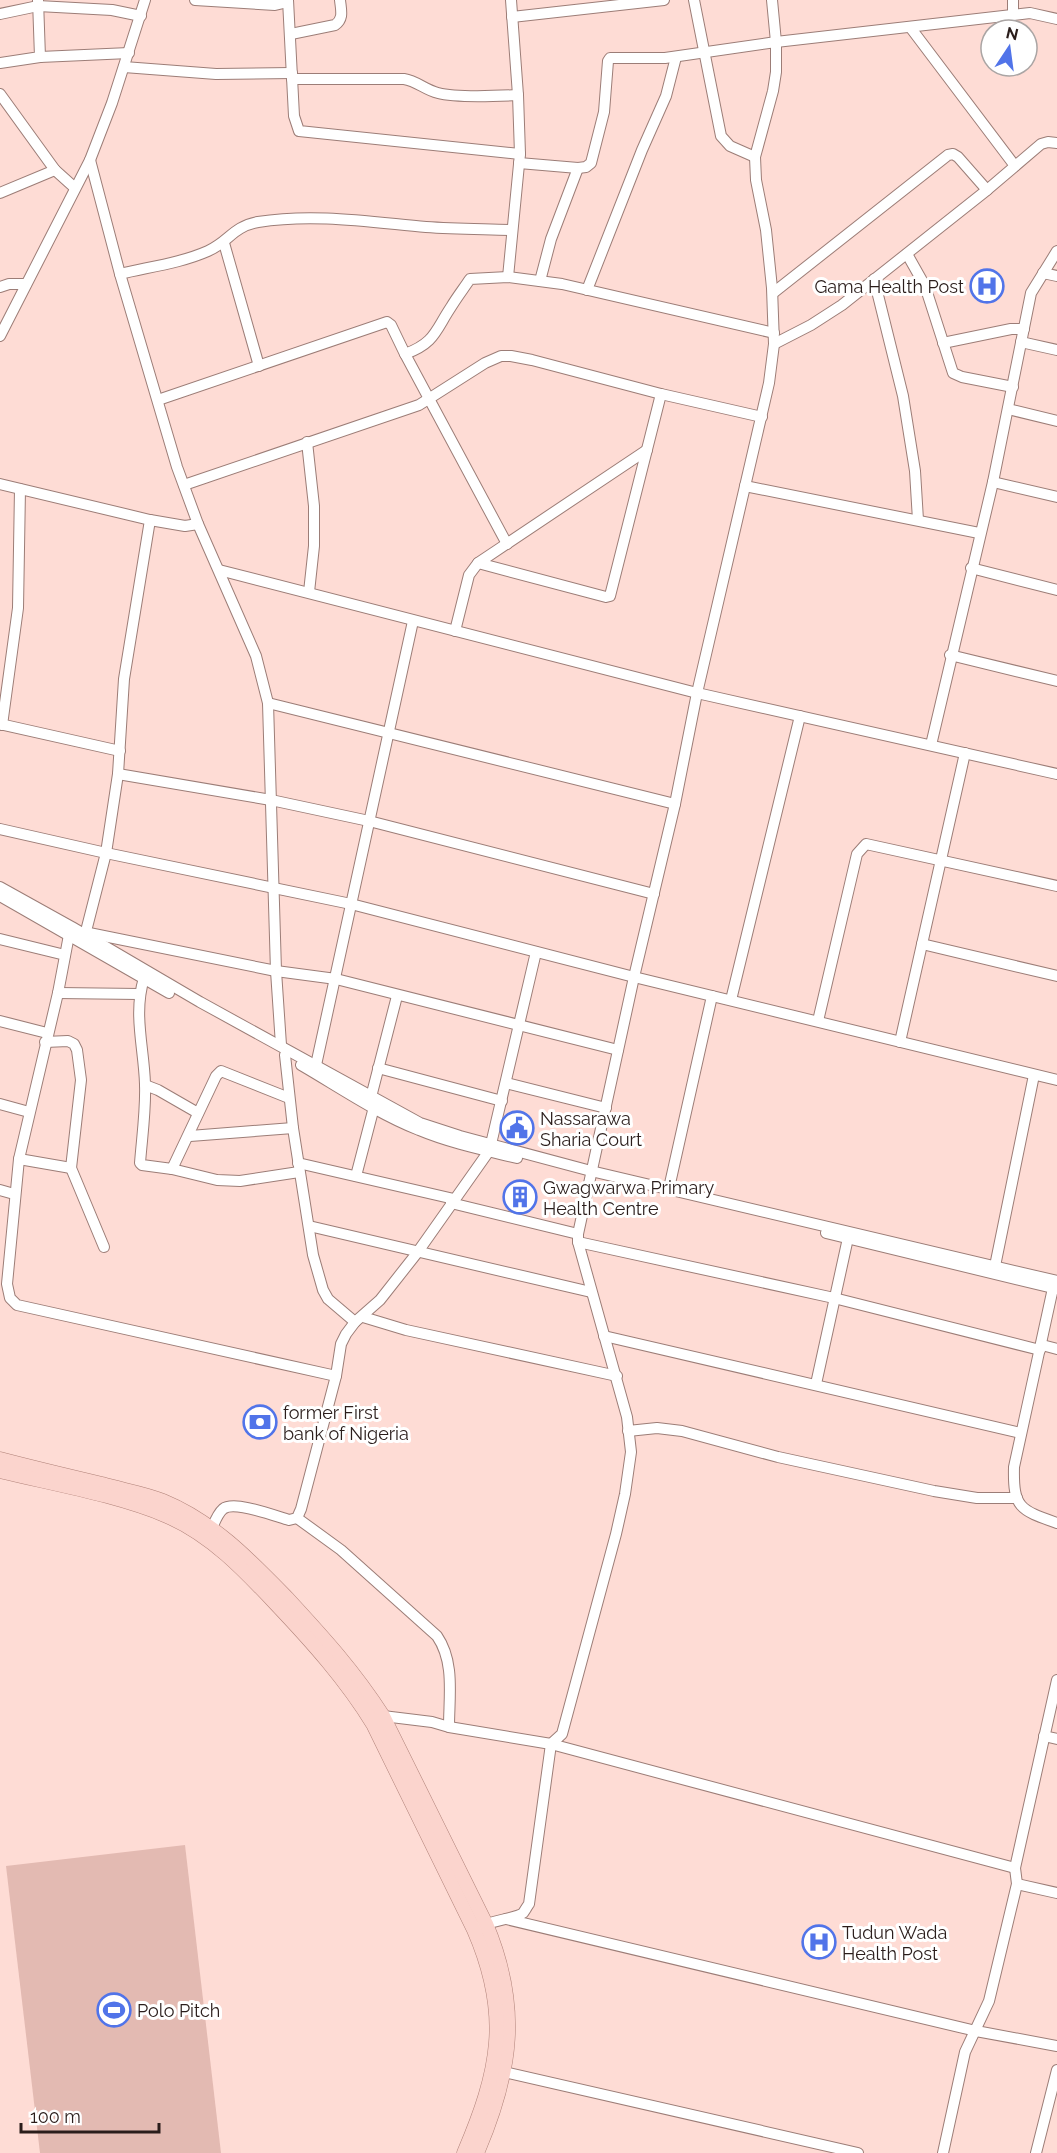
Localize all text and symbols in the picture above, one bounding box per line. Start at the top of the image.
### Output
north arrow [979,18,1039,78]
text: N [1004,23,1020,45]
hospital icon: Gama Health Post [969,268,1005,304]
place label: Gama Health Post [814,276,964,297]
place label: Nassarawa Sharia Court [540,1108,642,1150]
public building icon: Nassarawa Sharia Court [499,1110,535,1146]
place label: Gwagwarwa Primary Health Centre [543,1177,715,1219]
building icon: Gwagwarwa Primary Health Centre [502,1179,538,1215]
place label: former First bank of Nigeria [283,1402,409,1444]
bank icon: former First bank of Nigeria [242,1404,278,1440]
place label: Tudun Wada Health Post [842,1922,947,1964]
hospital icon: Tudun Wada Health Post [801,1924,837,1960]
sports icon: Polo Pitch [96,1992,132,2028]
place label: Polo Pitch [137,2000,220,2021]
scale bar [21,2096,159,2134]
text: 100 m [30,2106,81,2127]

